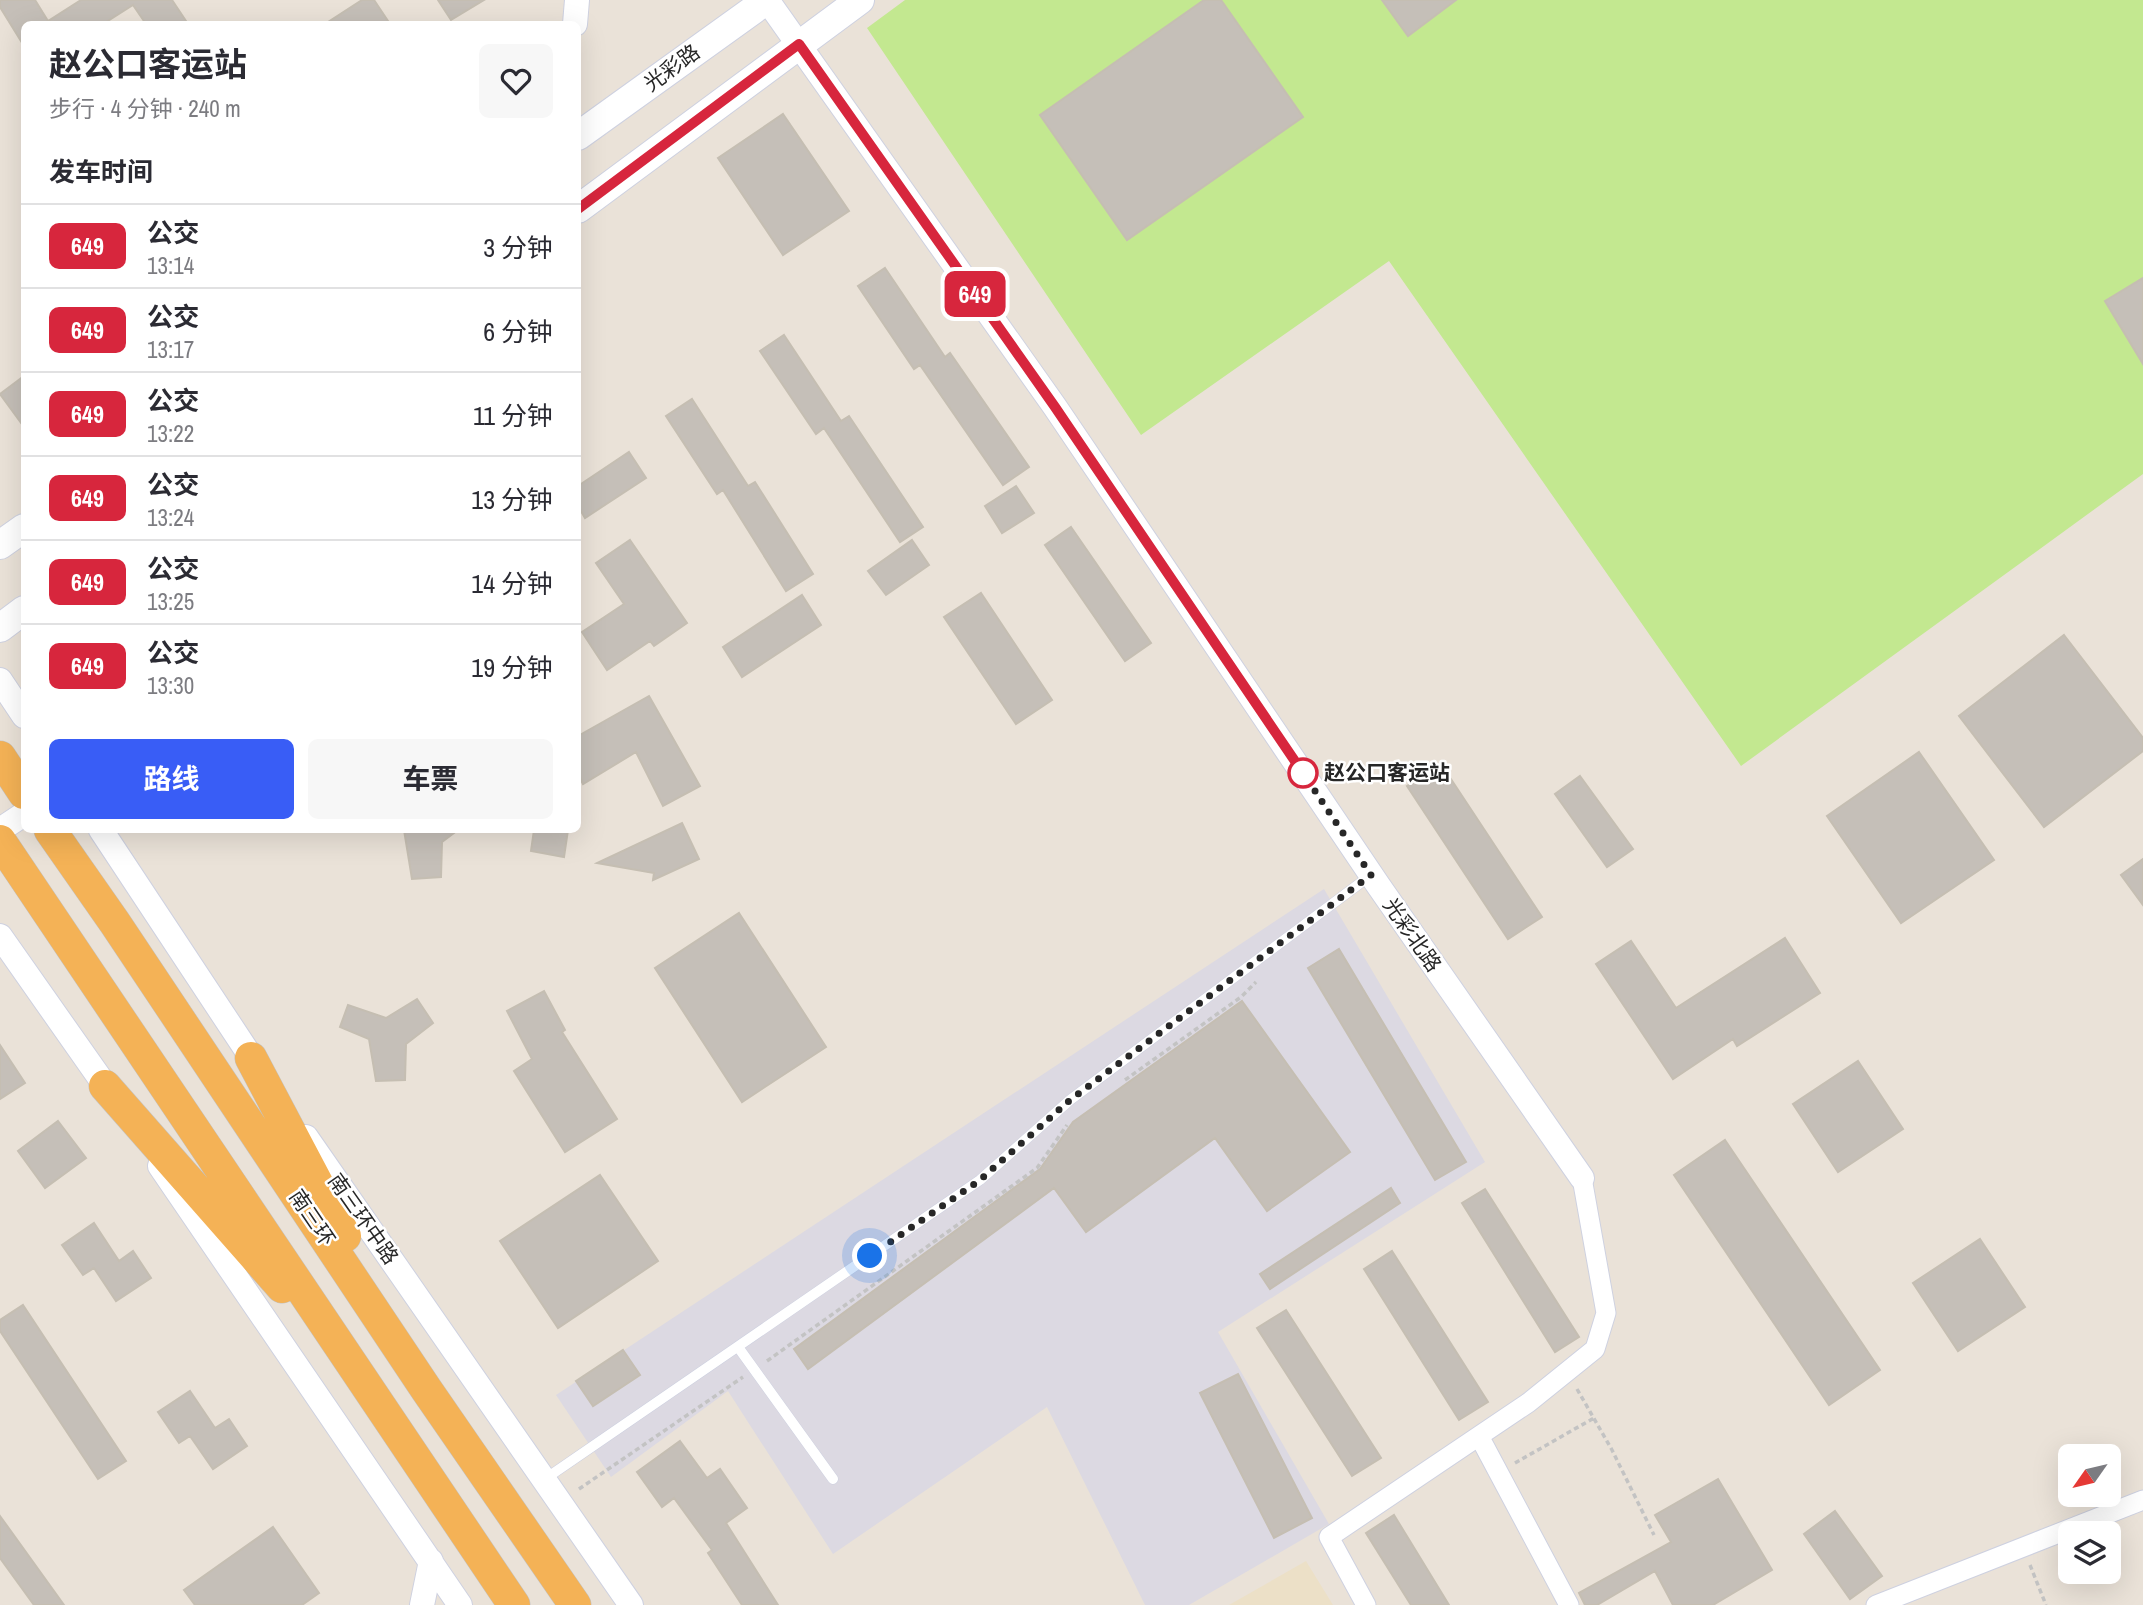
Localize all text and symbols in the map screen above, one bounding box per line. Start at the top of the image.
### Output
street label: 光彩路 [638,37,706,98]
text: 赵公口客运站 [49,42,247,86]
button: heart [479,44,553,118]
text: 步行 · 4 分钟 · 240 m [49,93,241,124]
text: 发车时间 [49,154,153,189]
text: 公交 [147,215,199,250]
text: 649 [71,230,104,262]
text: 3 分钟 [483,230,553,265]
text: 13:14 [147,250,194,281]
line badge: 649 [935,271,1015,317]
text: 649 [959,278,991,310]
text: 公交 [147,299,199,334]
text: 649 [71,314,104,346]
text: 6 分钟 [483,314,553,349]
text: 13:17 [147,334,194,365]
text: 公交 [147,383,199,418]
text: 649 [71,398,104,430]
text: 11 分钟 [473,398,553,433]
text: 13:22 [147,418,194,449]
text: 公交 [147,467,199,502]
text: 649 [71,482,104,514]
text: 13 分钟 [471,482,553,517]
text: 13:24 [147,502,194,533]
text: 公交 [147,551,199,586]
text: 649 [71,566,104,598]
text: 14 分钟 [471,566,553,601]
text: 13:25 [147,586,194,617]
text: 公交 [147,635,199,670]
text: 649 [71,650,104,682]
text: 19 分钟 [471,650,553,685]
text: 13:30 [147,670,194,701]
button: 路线 [49,739,294,819]
button: 车票 [308,739,553,819]
marker: 赵公口客运站 [1288,758,1318,788]
place label: 赵公口客运站 [1324,758,1450,787]
street label: 光彩北路 [1376,892,1448,977]
street label: 南三环中路 [321,1167,405,1270]
street label: 南三环 [283,1183,342,1252]
your location [852,1238,887,1273]
north arrow [2058,1444,2121,1507]
map controls [2058,1444,2121,1584]
button: layers [2058,1521,2121,1584]

